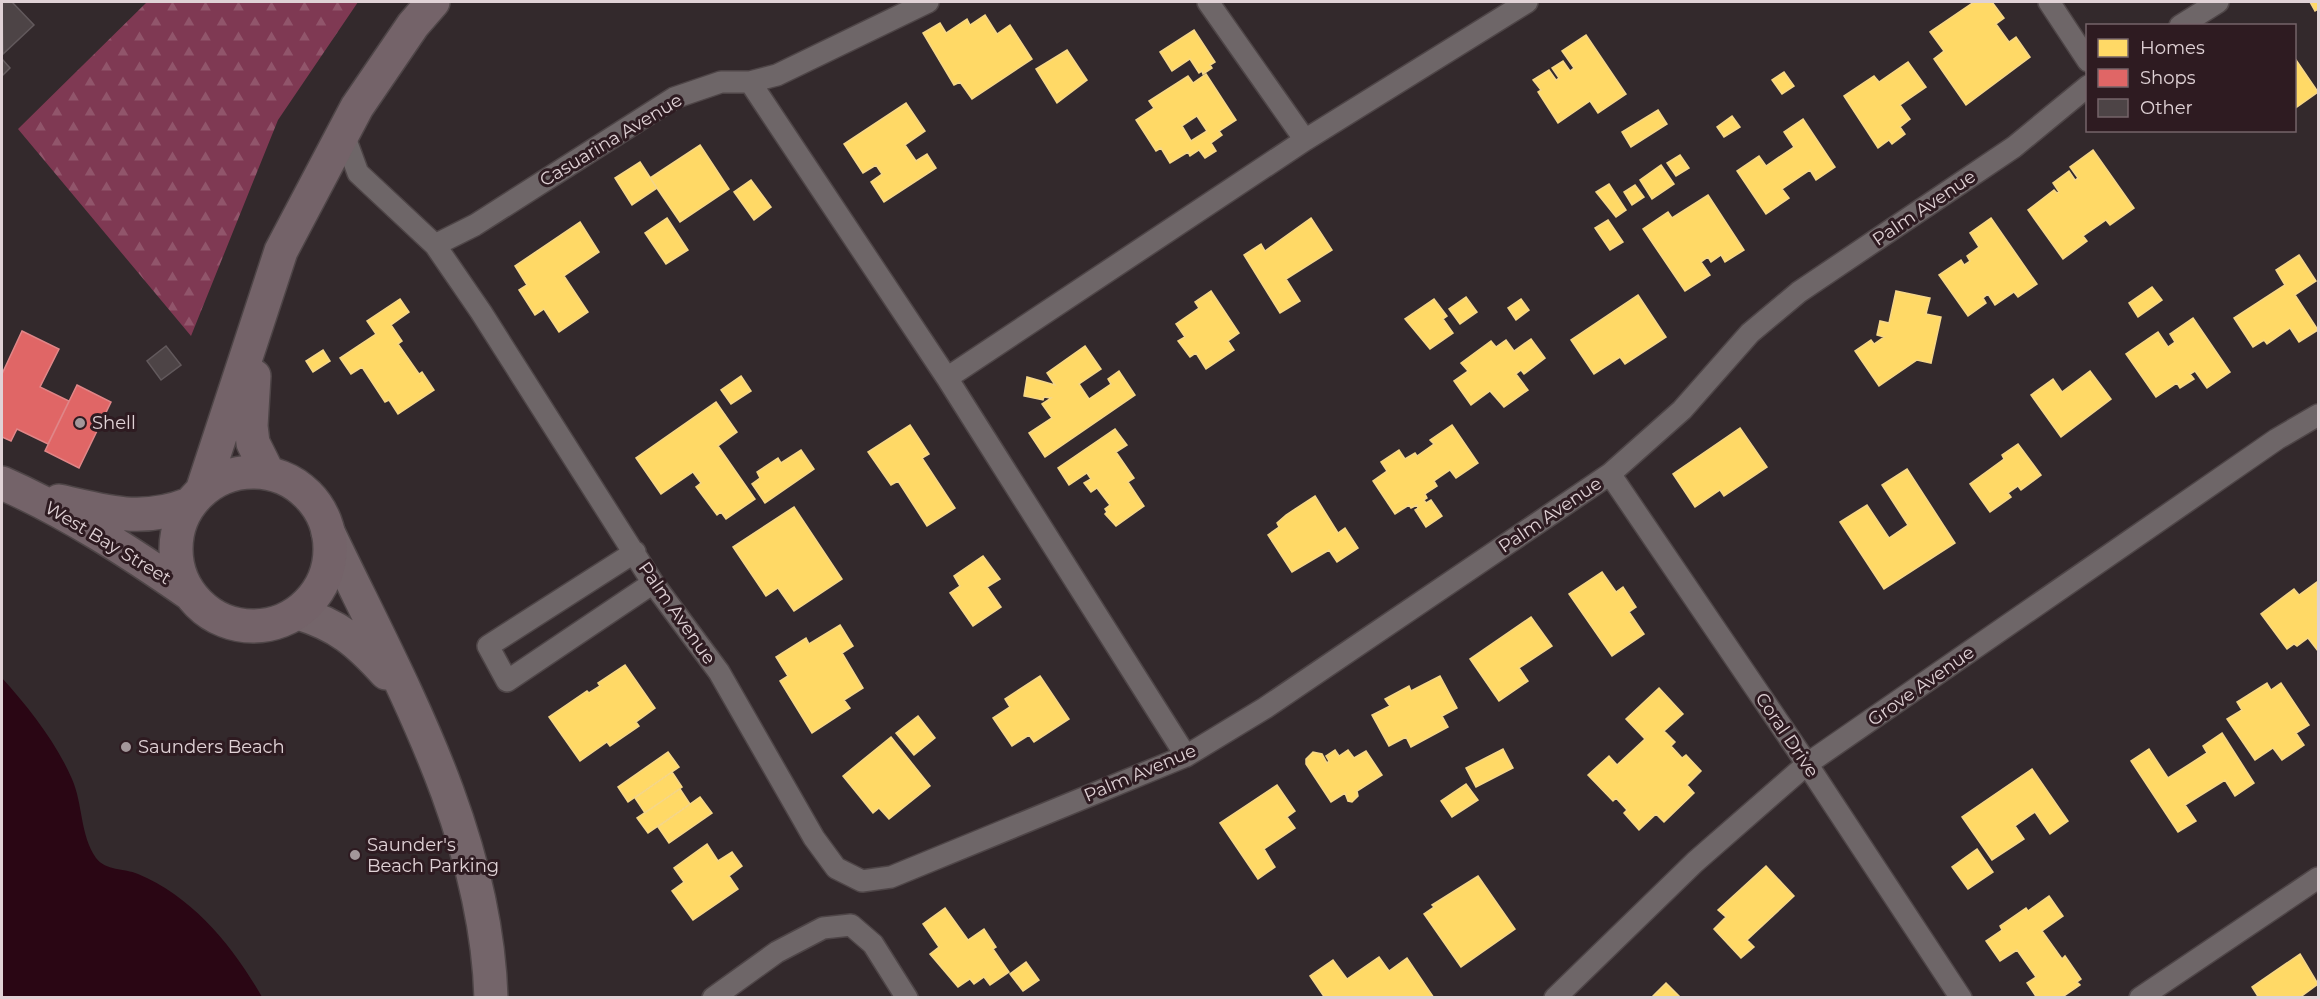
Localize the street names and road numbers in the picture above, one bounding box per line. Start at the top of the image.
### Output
street label: Casuarina Avenue [536,89,686,191]
street label: Palm Avenue [1868,165,1980,251]
street label: Palm Avenue [1494,472,1606,558]
street label: West Bay Street [41,497,175,589]
street label: Palm Avenue [634,558,720,669]
street label: Grove Avenue [1864,641,1979,731]
street label: Coral Drive [1751,688,1823,782]
street label: Palm Avenue [1081,739,1200,807]

